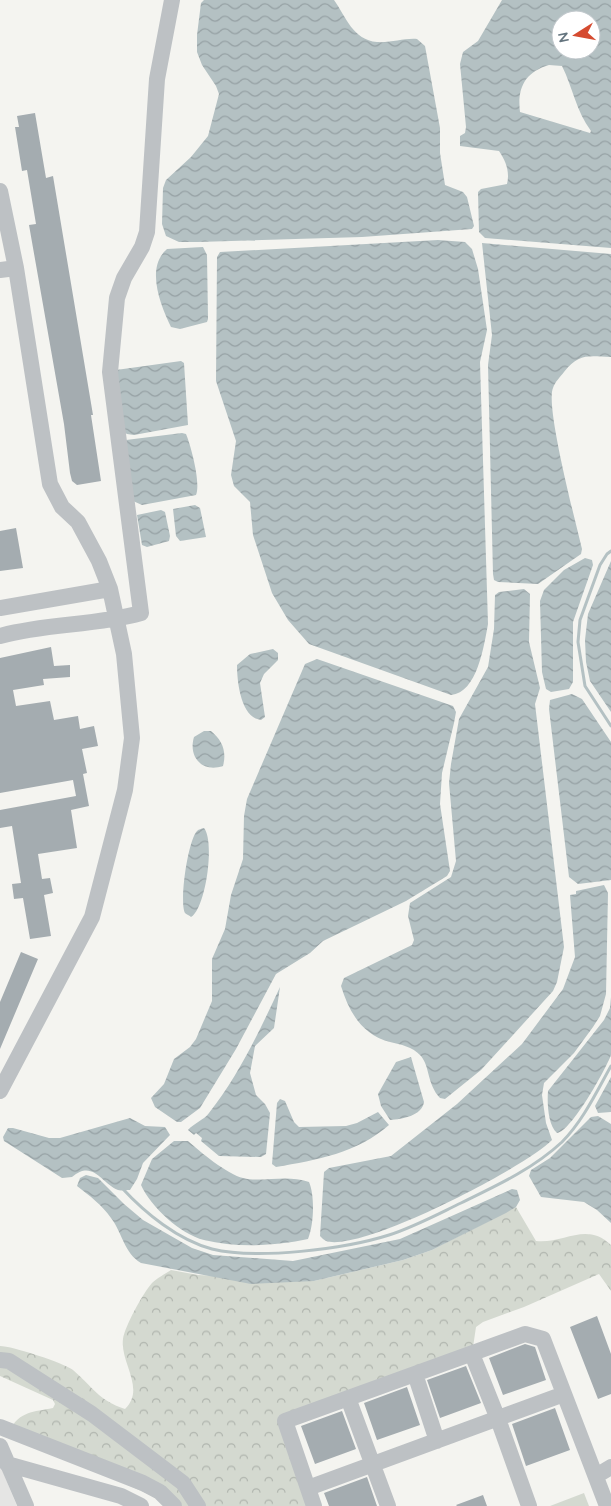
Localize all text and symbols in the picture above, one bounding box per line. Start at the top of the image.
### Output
north arrow [551,10,601,60]
text: N [553,31,573,44]

